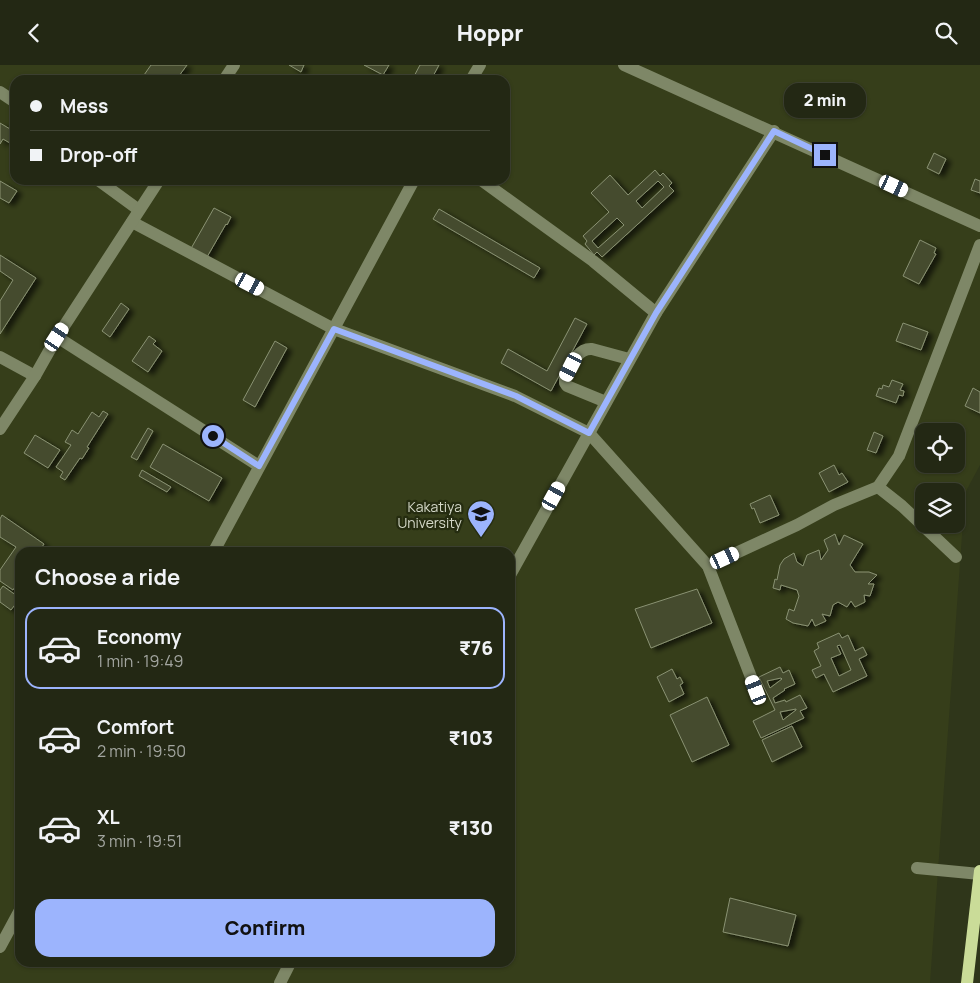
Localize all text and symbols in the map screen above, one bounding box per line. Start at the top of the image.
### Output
text: Hoppr [457,18,523,48]
icon: back [20,19,48,47]
icon: search [932,19,960,47]
callout: 2 min [784,83,866,117]
text: 2 min [804,89,846,111]
text: Mess [60,93,108,119]
text: Drop-off [60,142,137,168]
route end [814,144,836,166]
car [877,173,910,199]
car [233,270,266,298]
car [42,320,71,354]
car [557,350,584,384]
map controls [915,423,965,533]
button: locate [915,423,965,473]
route start [202,425,224,447]
car [540,479,567,513]
button: layers [915,483,965,533]
place label: Kakatiya University [397,497,463,532]
school or university icon: Kakatiya University [466,499,496,538]
car [708,545,741,571]
text: Choose a ride [35,562,180,592]
text: Economy [97,624,181,650]
icon: car [37,626,82,671]
text: ₹76 [459,635,493,661]
text: 1 min · 19:49 [97,650,183,672]
car [743,673,768,707]
text: Comfort [97,714,174,740]
icon: car [37,716,82,761]
text: ₹103 [448,725,493,751]
text: 2 min · 19:50 [97,740,186,762]
text: XL [97,804,120,830]
icon: car [37,806,82,851]
text: ₹130 [448,815,493,841]
text: 3 min · 19:51 [97,830,182,852]
button: Confirm [35,899,495,957]

